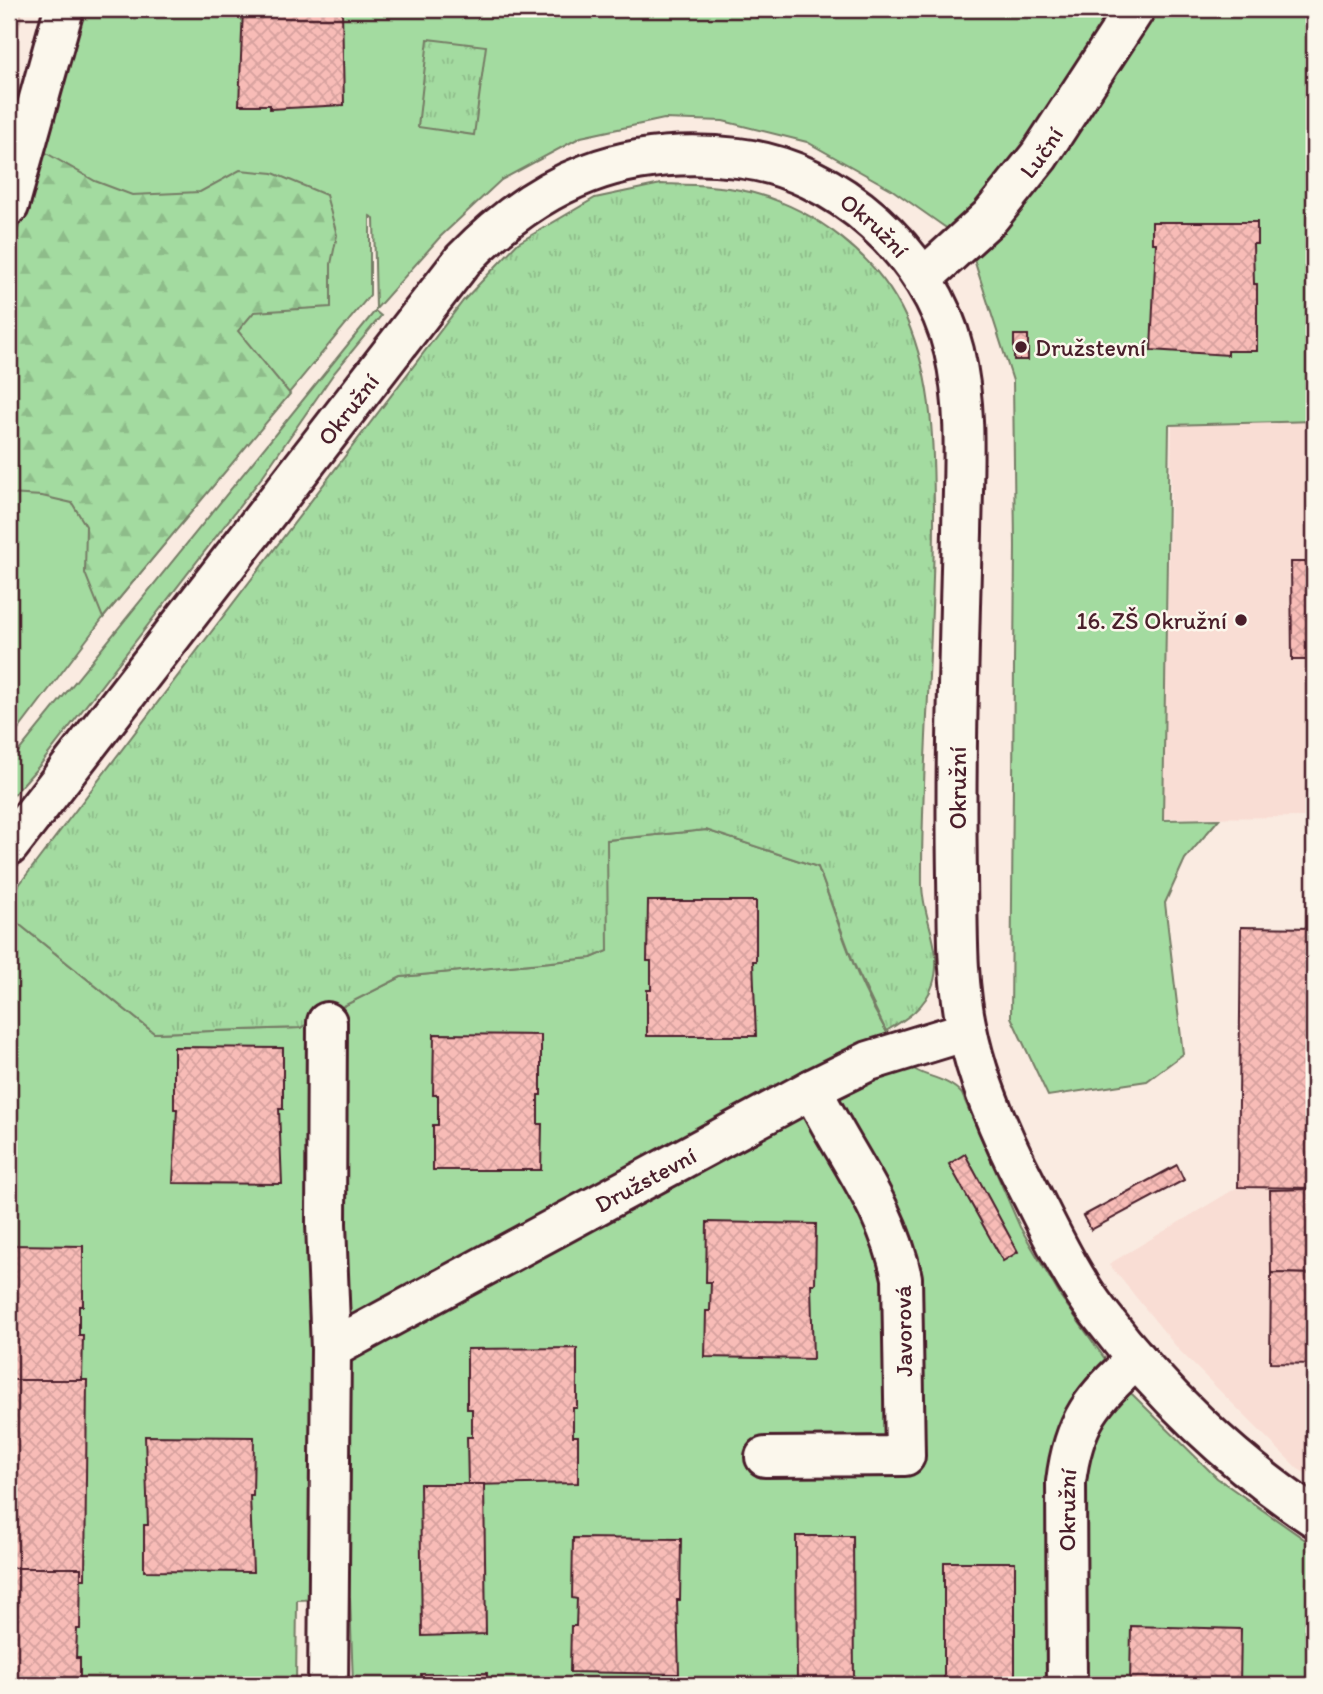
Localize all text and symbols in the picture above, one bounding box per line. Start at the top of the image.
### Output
street label: Luční [1013,121,1069,184]
street label: Okružní [835,186,916,263]
place label: Družstevní [1035,333,1146,362]
marker: Družstevní [1013,339,1029,355]
street label: Okružní [311,367,385,451]
place label: 16. ZŠ Okružní [1076,606,1227,635]
marker: 16. ZŠ Okružní [1233,612,1249,628]
street label: Okružní [943,746,972,830]
street label: Družstevní [589,1140,701,1218]
street label: Javorová [888,1284,918,1377]
street label: Okružní [1051,1466,1082,1552]

